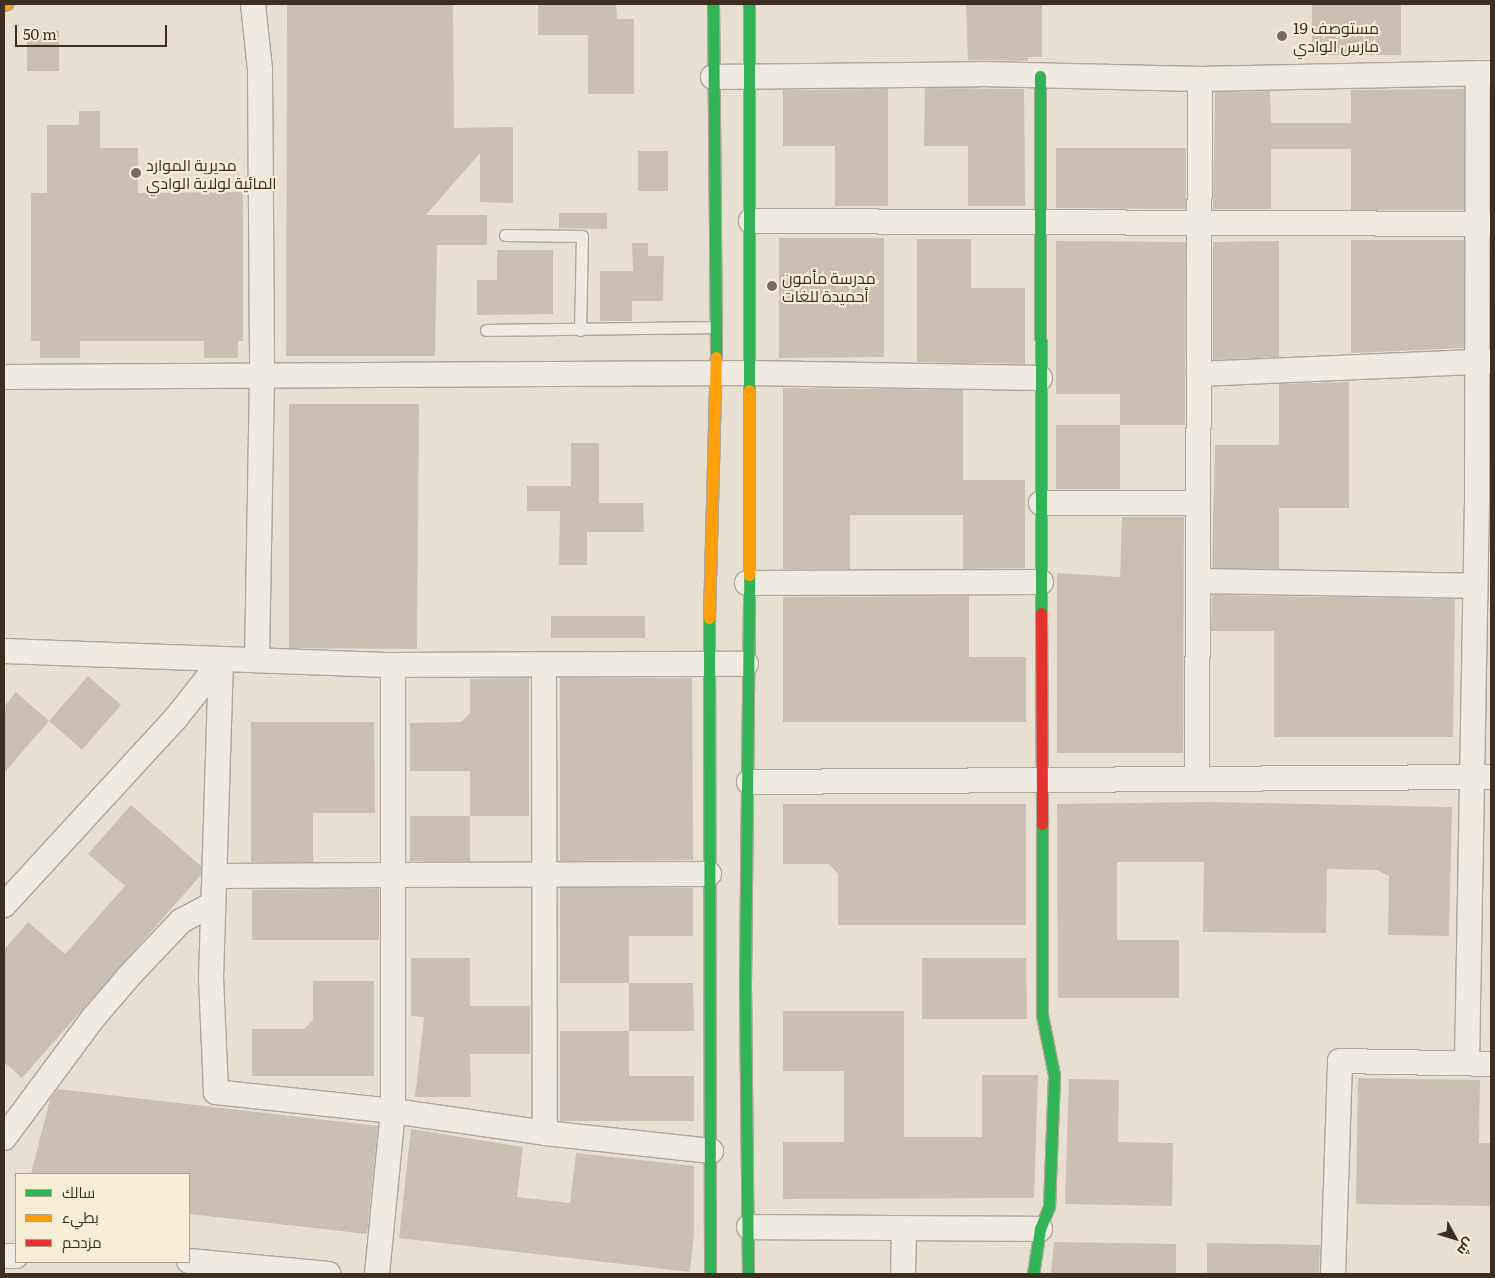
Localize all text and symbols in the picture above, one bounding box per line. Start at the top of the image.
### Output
scale bar [18,15,170,47]
place label: مستوصف 19 مارس الوادي [1293,17,1379,55]
text: 50 m [23,22,57,45]
marker: مستوصف 19 مارس الوادي [1275,29,1289,43]
place label: مديرية الموارد المائية لولاية الوادي [146,154,277,192]
marker: مديرية الموارد المائية لولاية الوادي [130,167,142,179]
place label: مدرسة مأمون أحميدة للغات [782,267,876,305]
marker: مدرسة مأمون أحميدة للغات [766,280,778,292]
legend [15,1173,190,1263]
text: سالك [62,1180,95,1203]
text: بطيء [62,1205,99,1228]
north arrow [1430,1213,1480,1263]
text: مزدحم [62,1230,102,1253]
text: ش [1453,1234,1480,1261]

